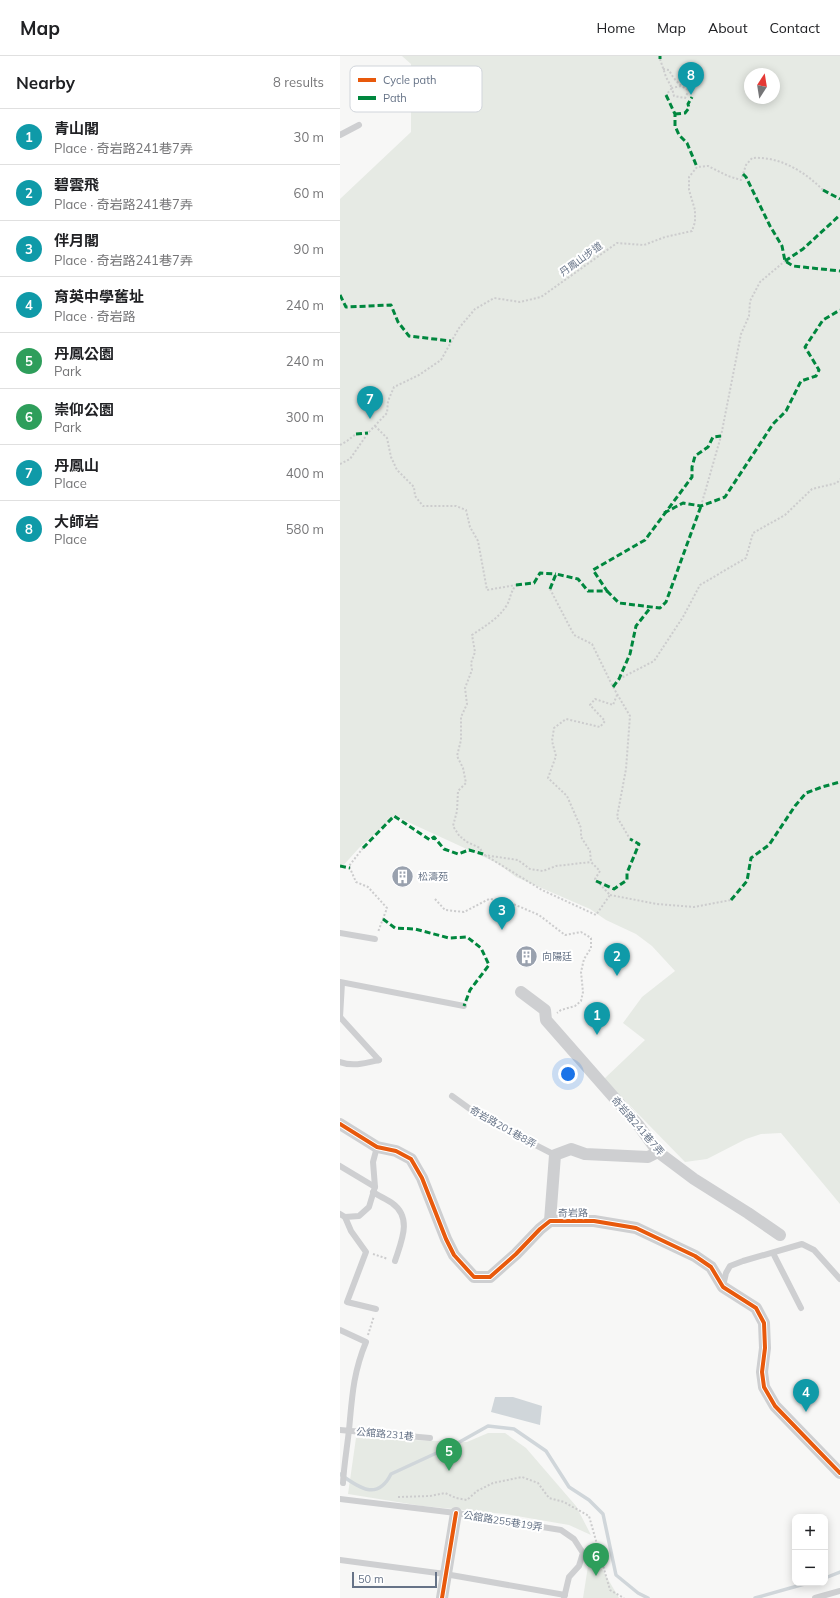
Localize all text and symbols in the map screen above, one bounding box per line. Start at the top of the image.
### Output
text: Map [20,16,60,40]
text: Home [596,19,635,37]
text: Map [657,19,686,37]
text: About [708,19,748,37]
text: Contact [770,19,820,37]
pin: 8 [678,62,704,95]
legend [350,66,482,112]
north arrow [744,68,780,104]
text: Nearby [16,72,75,93]
text: Cycle path [383,73,436,87]
text: 8 results [273,74,324,90]
text: Path [383,91,407,105]
text: 青山閣 [54,119,99,138]
text: 1 [25,129,33,145]
text: 30 m [294,129,324,145]
text: Place · 奇岩路241巷7弄 [54,140,193,156]
text: 碧雲飛 [54,175,99,194]
text: 2 [25,185,33,201]
text: 60 m [294,185,324,201]
text: Place · 奇岩路241巷7弄 [54,196,193,212]
text: 伴月閣 [54,231,99,250]
street label: 丹鳳山步道 [557,239,605,279]
text: 3 [25,241,33,257]
text: 90 m [294,241,324,257]
text: Place · 奇岩路241巷7弄 [54,252,193,268]
text: 育英中學舊址 [54,287,144,306]
text: 4 [25,297,33,313]
text: 240 m [286,297,324,313]
text: Place · 奇岩路 [54,308,136,324]
text: 丹鳳公園 [54,344,114,363]
text: 5 [25,353,33,369]
text: 240 m [286,353,324,369]
text: Park [54,363,81,379]
pin: 7 [357,386,383,419]
text: 崇仰公園 [54,400,114,419]
text: 6 [25,409,33,425]
text: 300 m [286,409,324,425]
text: Park [54,419,81,435]
text: 丹鳳山 [54,456,99,475]
text: 7 [25,465,33,481]
text: 400 m [286,465,324,481]
text: Place [54,475,87,491]
text: 大師岩 [54,512,99,531]
text: 8 [25,521,33,537]
text: 580 m [286,521,324,537]
text: Place [54,531,87,547]
building icon: 松濤苑 [389,863,415,889]
place label: 松濤苑 [418,870,448,883]
pin: 3 [489,897,515,930]
building icon: 向陽廷 [514,943,540,969]
pin: 2 [604,943,630,976]
place label: 向陽廷 [542,950,572,963]
pin: 1 [584,1002,610,1035]
your location [558,1064,578,1084]
street label: 奇岩路241巷7弄 [609,1094,667,1158]
street label: 奇岩路201巷8弄 [467,1103,539,1151]
street label: 奇岩路 [558,1206,588,1220]
pin: 4 [793,1379,819,1412]
street label: 公舘路231巷 [356,1425,414,1443]
pin: 5 [436,1438,462,1471]
street label: 公舘路255巷19弄 [462,1508,544,1534]
map controls [792,1514,828,1586]
button: + [792,1514,828,1550]
pin: 6 [583,1543,609,1576]
button: − [792,1550,828,1586]
scale bar [352,1570,437,1589]
text: 50 m [358,1572,384,1586]

